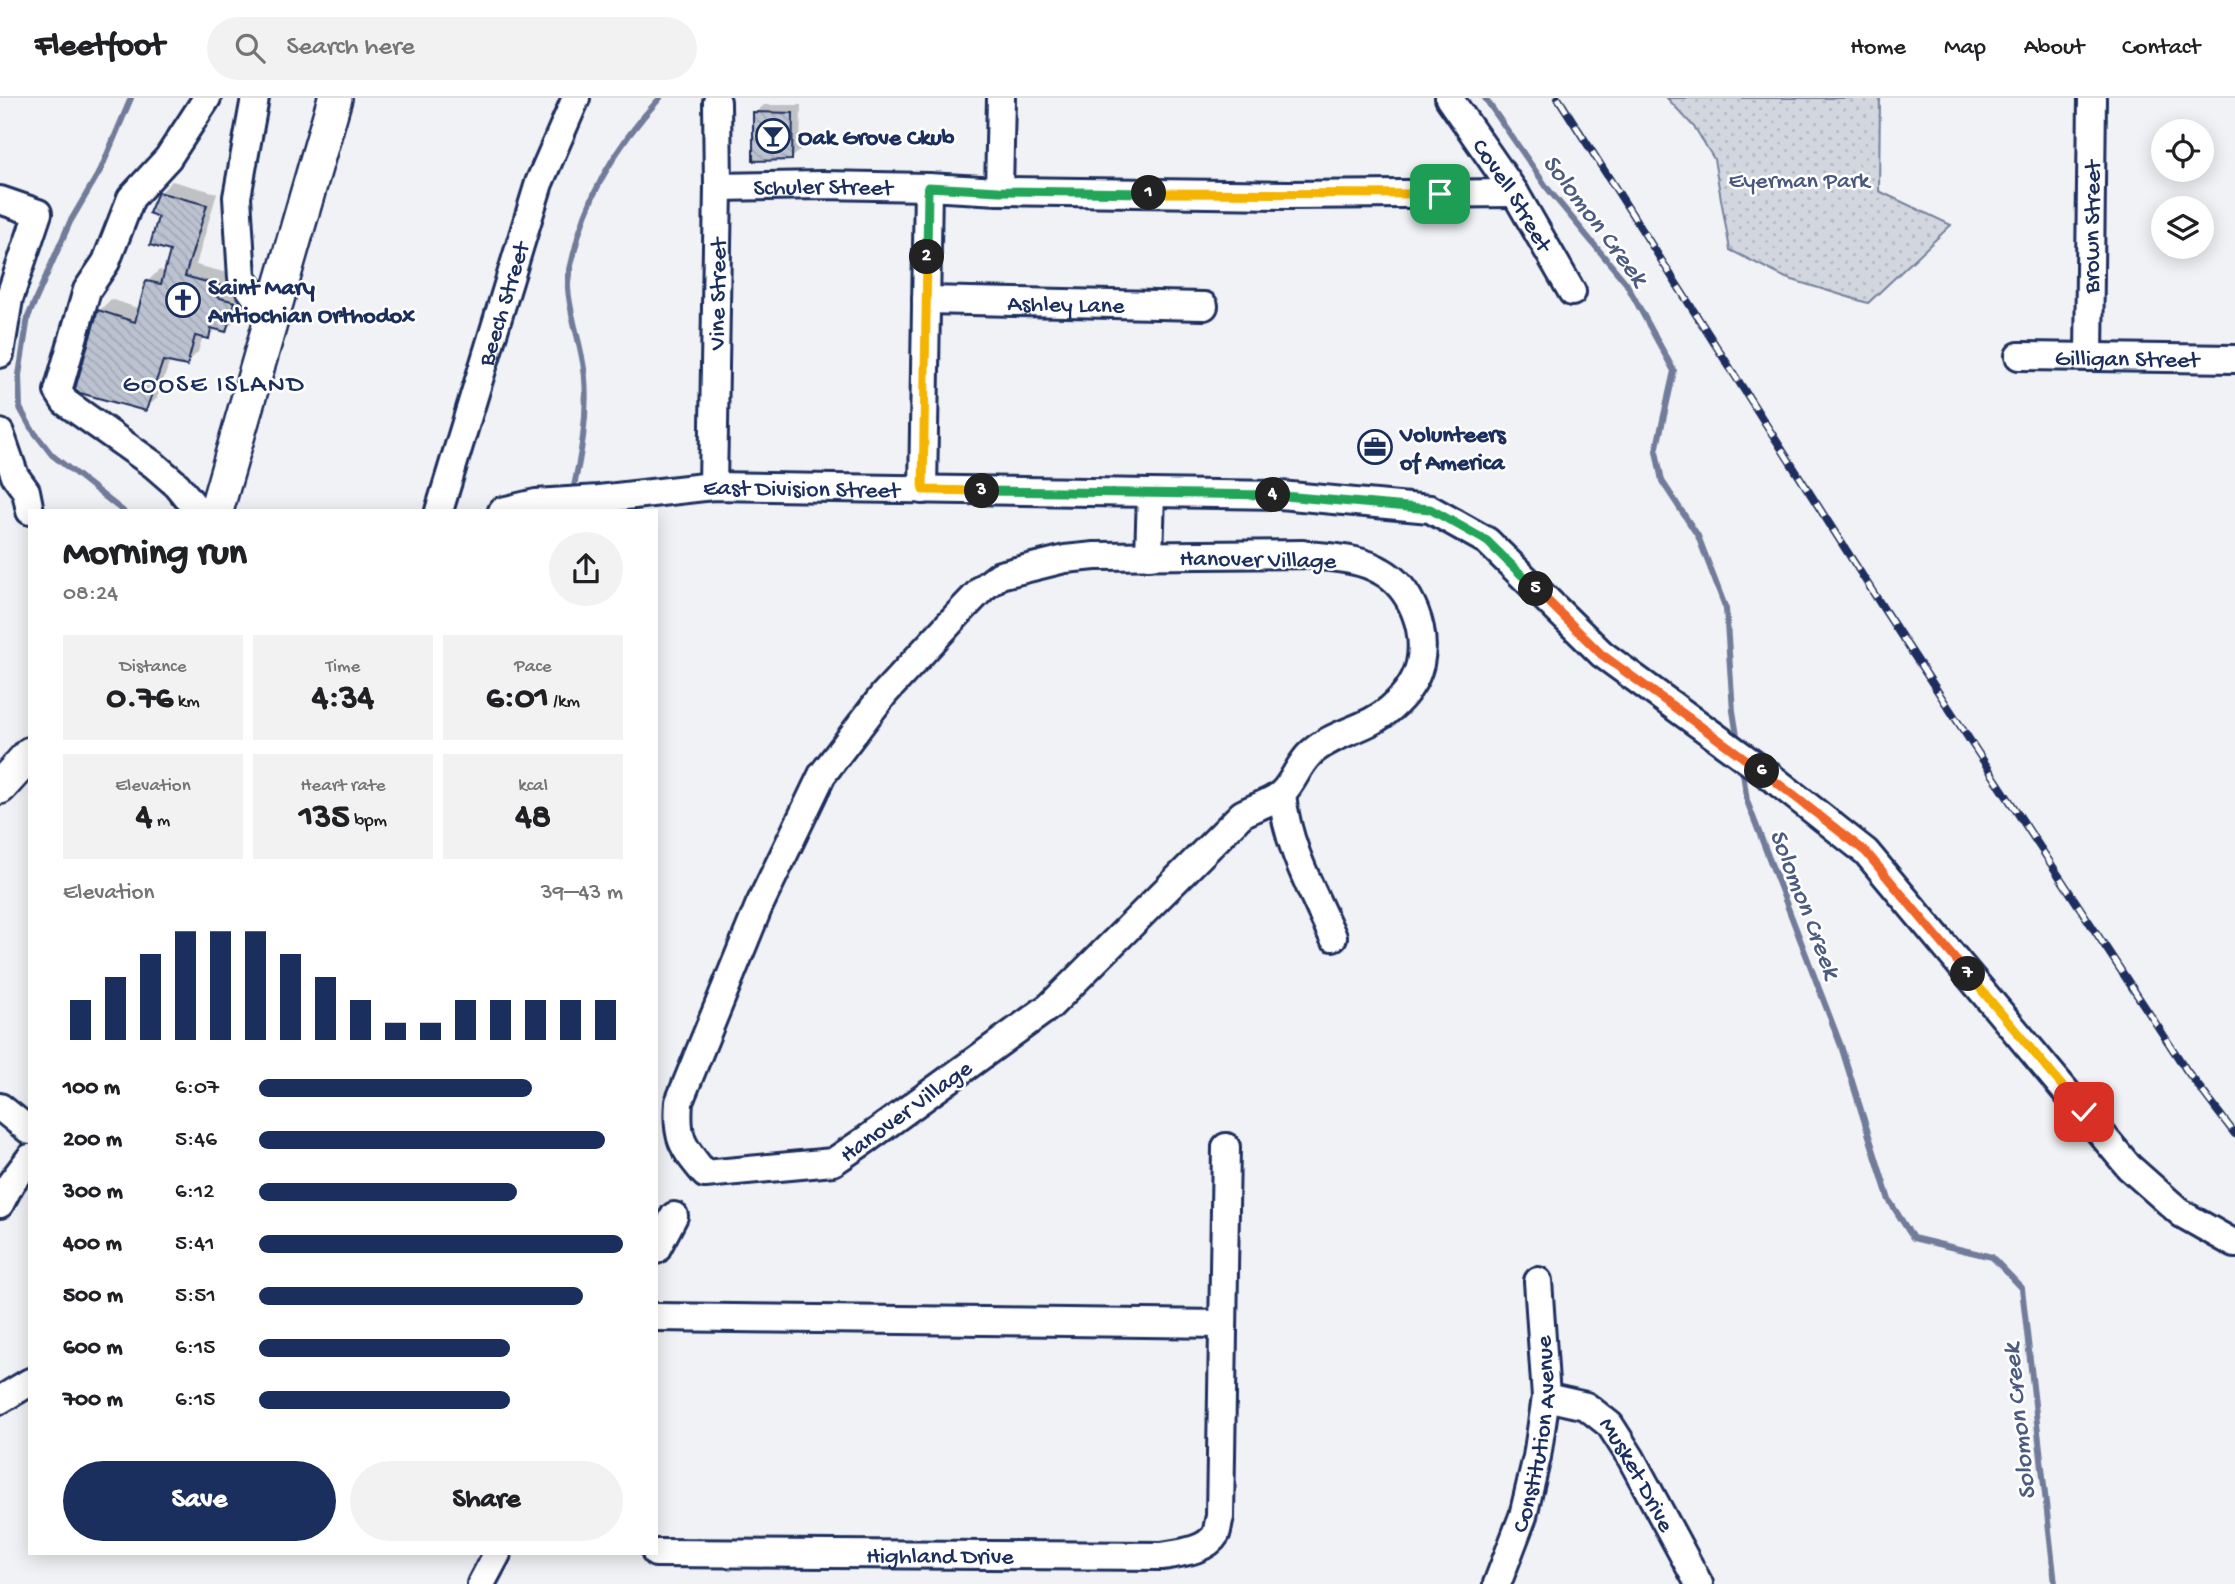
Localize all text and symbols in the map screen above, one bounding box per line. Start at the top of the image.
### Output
search box [207,17,697,80]
text: Fleetfoot [35,29,165,67]
icon: search [231,29,269,67]
text: Search here [287,33,415,64]
text: Home [1850,34,1906,63]
text: Map [1944,34,1986,63]
text: About [2024,34,2084,63]
text: Contact [2122,34,2200,63]
bar icon: Oak Grove Ckub [754,117,792,155]
map controls [2151,119,2214,259]
button: locate [2151,119,2214,182]
place label: Oak Grove Ckub [798,125,955,154]
street label: Covell Street [1464,134,1558,260]
water label: Solomon Creek [1534,150,1654,296]
street label: Brown Street [2079,158,2109,295]
pin [1410,164,1470,224]
park label: Eyerman Park [1729,168,1872,197]
street label: Schuler Street [753,174,895,204]
icon: arrive [1421,175,1459,213]
pin: 1 [1132,176,1166,210]
text: 1 [1145,181,1152,204]
button: layers [2151,196,2214,259]
street label: Vine Street [704,236,735,351]
street label: Beech Street [473,237,539,371]
pin: 2 [909,240,944,274]
text: 2 [922,245,931,268]
place label: Saint Mary Antiochian Orthodox [207,275,415,332]
church icon: Saint Mary Antiochian Orthodox [164,281,202,319]
street label: Ashley Lane [1007,291,1125,322]
street label: Gilligan Street [2055,345,2201,377]
district label: GOOSE ISLAND [122,371,306,402]
place label: Volunteers of America [1399,422,1507,479]
office icon: Volunteers of America [1356,428,1394,466]
street label: East Division Street [702,474,902,507]
pin: 3 [964,474,1000,508]
pin: 4 [1256,478,1290,512]
text: 3 [977,479,986,502]
text: 4 [1268,483,1277,506]
button: share [549,532,623,606]
text: Morning run [63,533,247,577]
street label: Hanover Village [1179,546,1337,577]
pin: 5 [1518,572,1554,606]
text: 5 [1531,577,1541,600]
text: 08:24 [63,581,118,608]
text: Distance [119,656,187,679]
text: Time [326,656,360,679]
text: Pace [514,656,552,679]
text: 0.76 [106,679,173,720]
text: 4:34 [312,679,374,720]
text: 6:01 [486,679,549,720]
text: km [173,691,200,714]
text: /km [549,691,580,714]
pin: 6 [1744,754,1780,788]
text: 6 [1757,759,1766,782]
text: Elevation [115,775,191,798]
text: Heart rate [300,775,386,798]
text: kcal [518,775,548,798]
text: 4 [136,798,152,839]
text: 135 [299,798,350,839]
text: 48 [515,798,551,839]
text: m [152,810,170,833]
text: bpm [350,810,387,833]
water label: Solomon Creek [1760,826,1846,986]
text: Elevation [63,880,154,907]
text: 39–43 m [541,880,623,907]
pin: 7 [1951,956,1986,992]
text: 7 [1963,962,1972,985]
street label: Hanover Village [835,1055,979,1171]
text: 100 m [63,1075,120,1102]
text: 6:07 [175,1075,219,1102]
pin [2054,1082,2114,1142]
icon: check [2065,1093,2103,1131]
text: 200 m [63,1127,122,1154]
text: 5:46 [175,1127,217,1154]
text: 300 m [63,1179,123,1206]
text: 6:12 [175,1179,214,1206]
text: 400 m [63,1231,122,1258]
text: 5:41 [175,1231,215,1258]
text: 500 m [63,1283,123,1310]
text: 5:51 [175,1283,216,1310]
street label: Constitution Avenue [1507,1334,1565,1537]
text: 600 m [63,1335,123,1362]
text: 6:15 [175,1335,215,1362]
water label: Solomon Creek [1998,1339,2045,1501]
text: 700 m [63,1387,123,1414]
text: 6:15 [175,1387,215,1414]
street label: Musket Drive [1591,1413,1679,1538]
button: Save [63,1461,336,1541]
button: Share [350,1461,623,1541]
street label: Highland Drive [866,1543,1014,1573]

